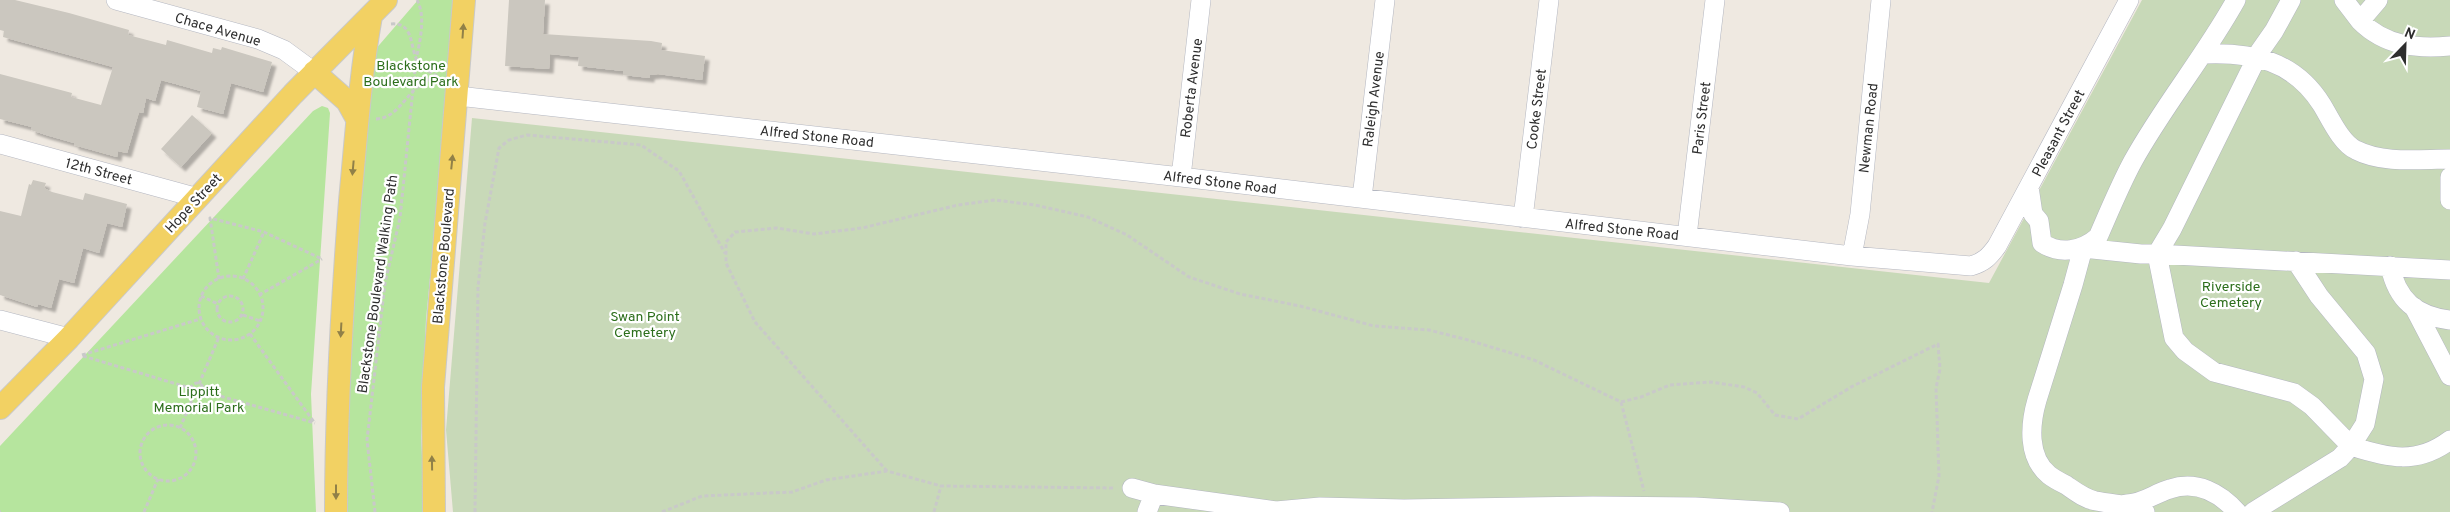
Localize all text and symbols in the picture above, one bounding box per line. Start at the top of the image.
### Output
street label: Chace Avenue [173,10,263,51]
north arrow [2380,20,2430,70]
one-way arrow [459,22,467,38]
text: N [2402,25,2417,44]
street label: Roberta Avenue [1178,37,1207,139]
street label: Raleigh Avenue [1360,50,1389,148]
park label: Blackstone Boulevard Park [363,58,459,91]
street label: Cooke Street [1524,68,1551,151]
street label: Paris Street [1690,81,1715,156]
street label: Newman Road [1856,82,1883,174]
street label: Pleasant Street [2029,87,2089,180]
street label: Alfred Stone Road [759,123,875,152]
one-way arrow [448,153,456,169]
street label: 12th Street [63,155,134,190]
one-way arrow [349,160,357,176]
street label: Alfred Stone Road [1162,168,1278,199]
street label: Hope Street [162,171,226,237]
street label: Blackstone Boulevard Walking Path [355,174,402,395]
street label: Blackstone Boulevard [430,188,459,325]
street label: Alfred Stone Road [1564,216,1680,245]
park label: Riverside Cemetery [2200,279,2262,312]
park label: Swan Point Cemetery [610,309,680,342]
one-way arrow [336,322,344,338]
park label: Lippitt Memorial Park [154,384,244,417]
one-way arrow [428,455,436,471]
one-way arrow [332,485,340,501]

